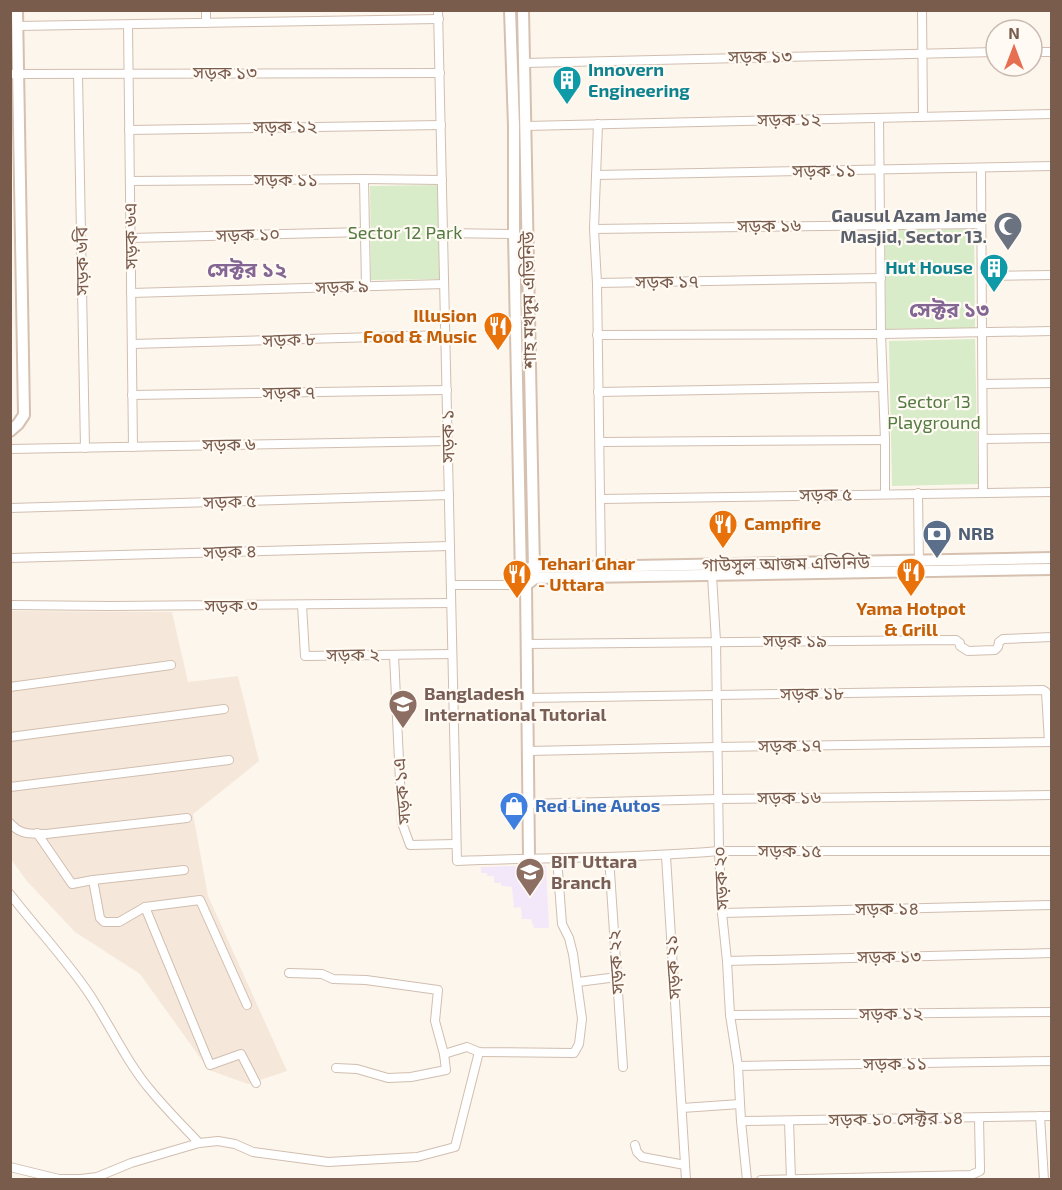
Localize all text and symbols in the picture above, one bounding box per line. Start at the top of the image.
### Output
north arrow [984,18,1044,78]
text: N [1008,23,1020,42]
street label: সড়ক ১৩ [727,44,792,68]
place label: Innovern Engineering [588,58,690,101]
street label: সড়ক ১৩ [192,61,257,83]
building icon: Innovern Engineering [551,64,583,106]
street label: সড়ক ১২ [756,107,821,131]
street label: সড়ক ১২ [252,114,317,138]
street label: সড়ক ১১ [791,158,856,182]
street label: সড়ক ১১ [253,168,318,190]
street label: সড়ক ৬এ [118,203,142,270]
place label: Gausul Azam Jame Masjid, Sector 13. [831,204,987,247]
mosque icon: Gausul Azam Jame Masjid, Sector 13. [992,210,1024,252]
street label: সড়ক ১৬ [736,213,801,237]
park label: Sector 12 Park [348,221,462,243]
street label: সড়ক ১০ [215,222,280,246]
street label: সড়ক ৬বি [69,226,93,297]
street label: শাহ মখদুম এভিনিউ [516,231,540,370]
building icon: Hut House [978,252,1010,294]
district label: সেক্টর ১২ [207,256,287,281]
place label: Hut House [885,256,973,278]
street label: সড়ক ১৭ [634,269,699,293]
street label: সড়ক ৯ [314,274,369,298]
district label: সেক্টর ১৩ [909,296,989,321]
place label: Illusion Food & Music [363,304,477,347]
restaurant icon: Illusion Food & Music [482,310,514,352]
street label: সড়ক ৮ [261,327,316,351]
street label: সড়ক ৭ [261,381,316,403]
park label: Sector 13 Playground [887,390,981,433]
street label: সড়ক ১ [436,409,458,464]
street label: সড়ক ৬ [201,433,256,455]
street label: সড়ক ৫ [798,483,853,505]
street label: সড়ক ৫ [202,489,257,513]
restaurant icon: Campfire [707,508,739,550]
place label: Campfire [744,512,821,534]
bank icon: NRB [921,518,953,560]
place label: NRB [958,522,994,544]
street label: সড়ক ৪ [202,539,257,563]
street label: গাউসুল আজম এভিনিউ [702,551,870,576]
place label: Tehari Ghar - Uttara [538,552,636,595]
restaurant icon: Yama Hotpot & Grill [895,556,927,598]
restaurant icon: Tehari Ghar - Uttara [501,558,533,600]
street label: সড়ক ৩ [203,594,258,616]
place label: Yama Hotpot & Grill [856,597,966,640]
street label: সড়ক ১৯ [762,629,827,651]
street label: সড়ক ২ [325,643,380,665]
street label: সড়ক ১৮ [779,681,844,705]
place label: Bangladesh International Tutorial [424,682,606,725]
school or university icon: Bangladesh International Tutorial [387,688,419,730]
street label: সড়ক ১৭ [757,733,822,757]
street label: সড়ক ১এ [387,757,415,826]
street label: সড়ক ১৬ [756,785,821,809]
shop icon: Red Line Autos [498,790,530,832]
place label: Red Line Autos [535,794,660,816]
street label: সড়ক ১৫ [757,839,822,861]
street label: সড়ক ২০ [707,846,733,912]
place label: BIT Uttara Branch [551,850,637,893]
school or university icon: BIT Uttara Branch [514,856,546,898]
street label: সড়ক ১৪ [854,896,919,920]
street label: সড়ক ২২ [602,929,628,996]
street label: সড়ক ২১ [659,934,685,1001]
street label: সড়ক ১৩ [856,944,921,968]
street label: সড়ক ১২ [858,1001,923,1025]
street label: সড়ক ১১ [862,1051,927,1075]
street label: সড়ক ১০ সেক্টর ১৪ [827,1106,964,1130]

